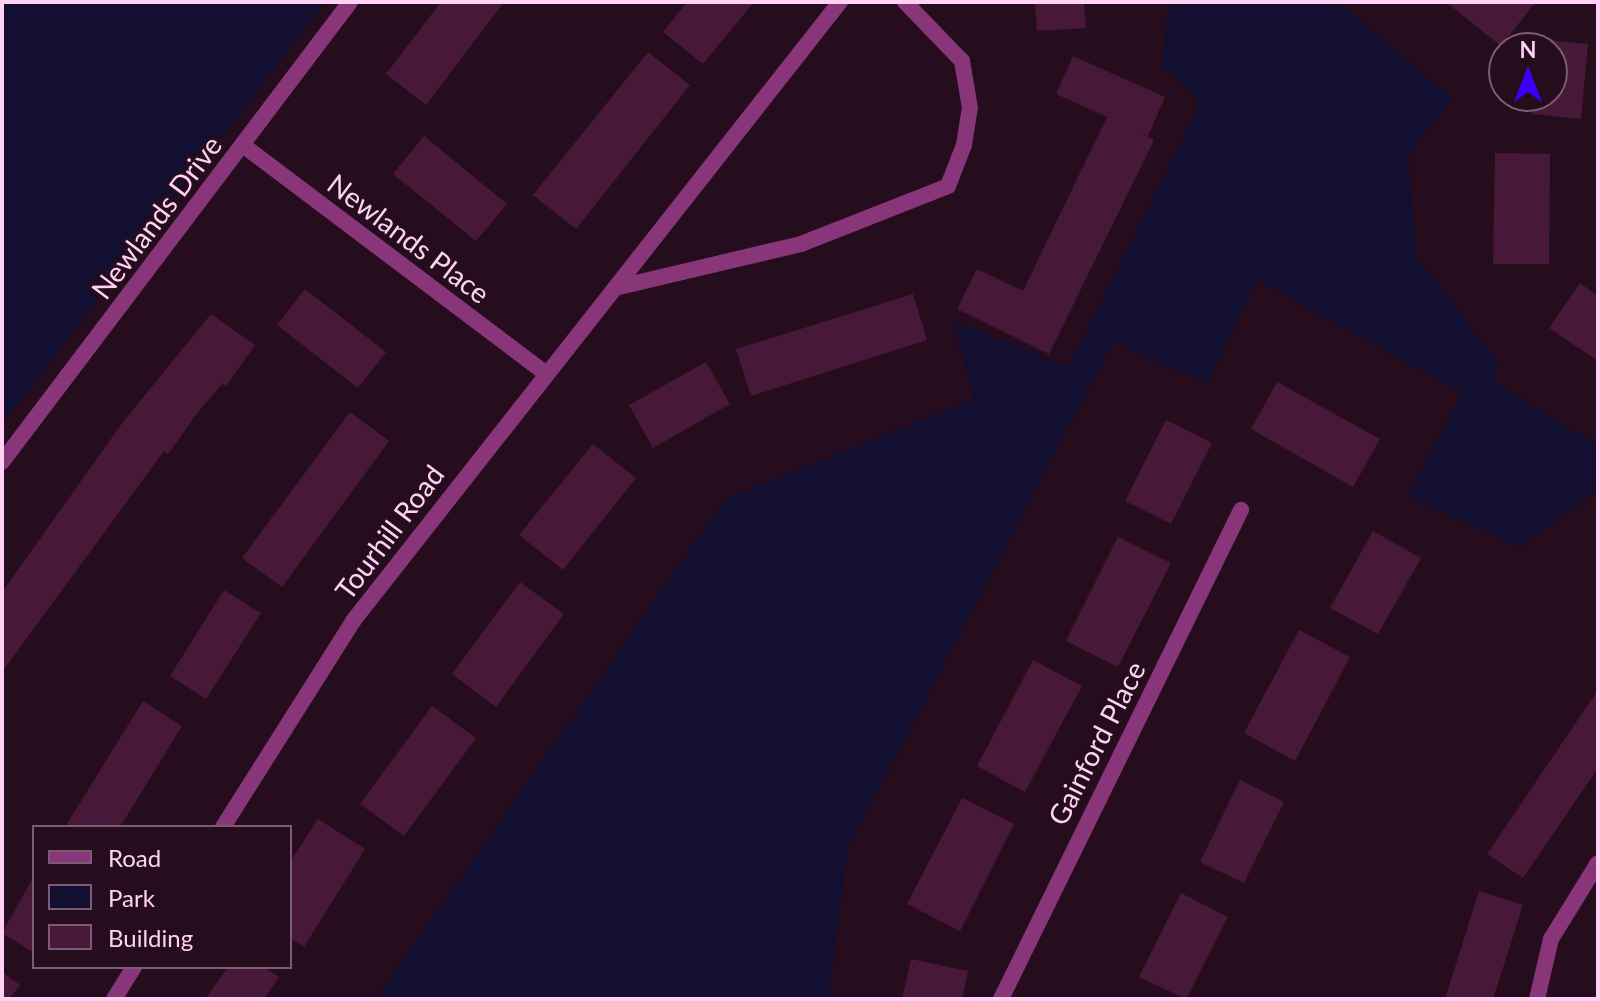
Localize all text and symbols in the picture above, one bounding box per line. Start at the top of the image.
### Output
north arrow [1488,32,1568,112]
text: N [1520,36,1536,63]
street label: Newlands Drive [84,129,228,305]
street label: Newlands Place [321,166,497,310]
street label: Tourhill Road [328,458,450,606]
street label: Gainford Place [1040,656,1152,830]
legend [32,825,292,969]
text: Road [108,843,161,872]
text: Park [108,883,155,912]
text: Building [108,923,193,952]

